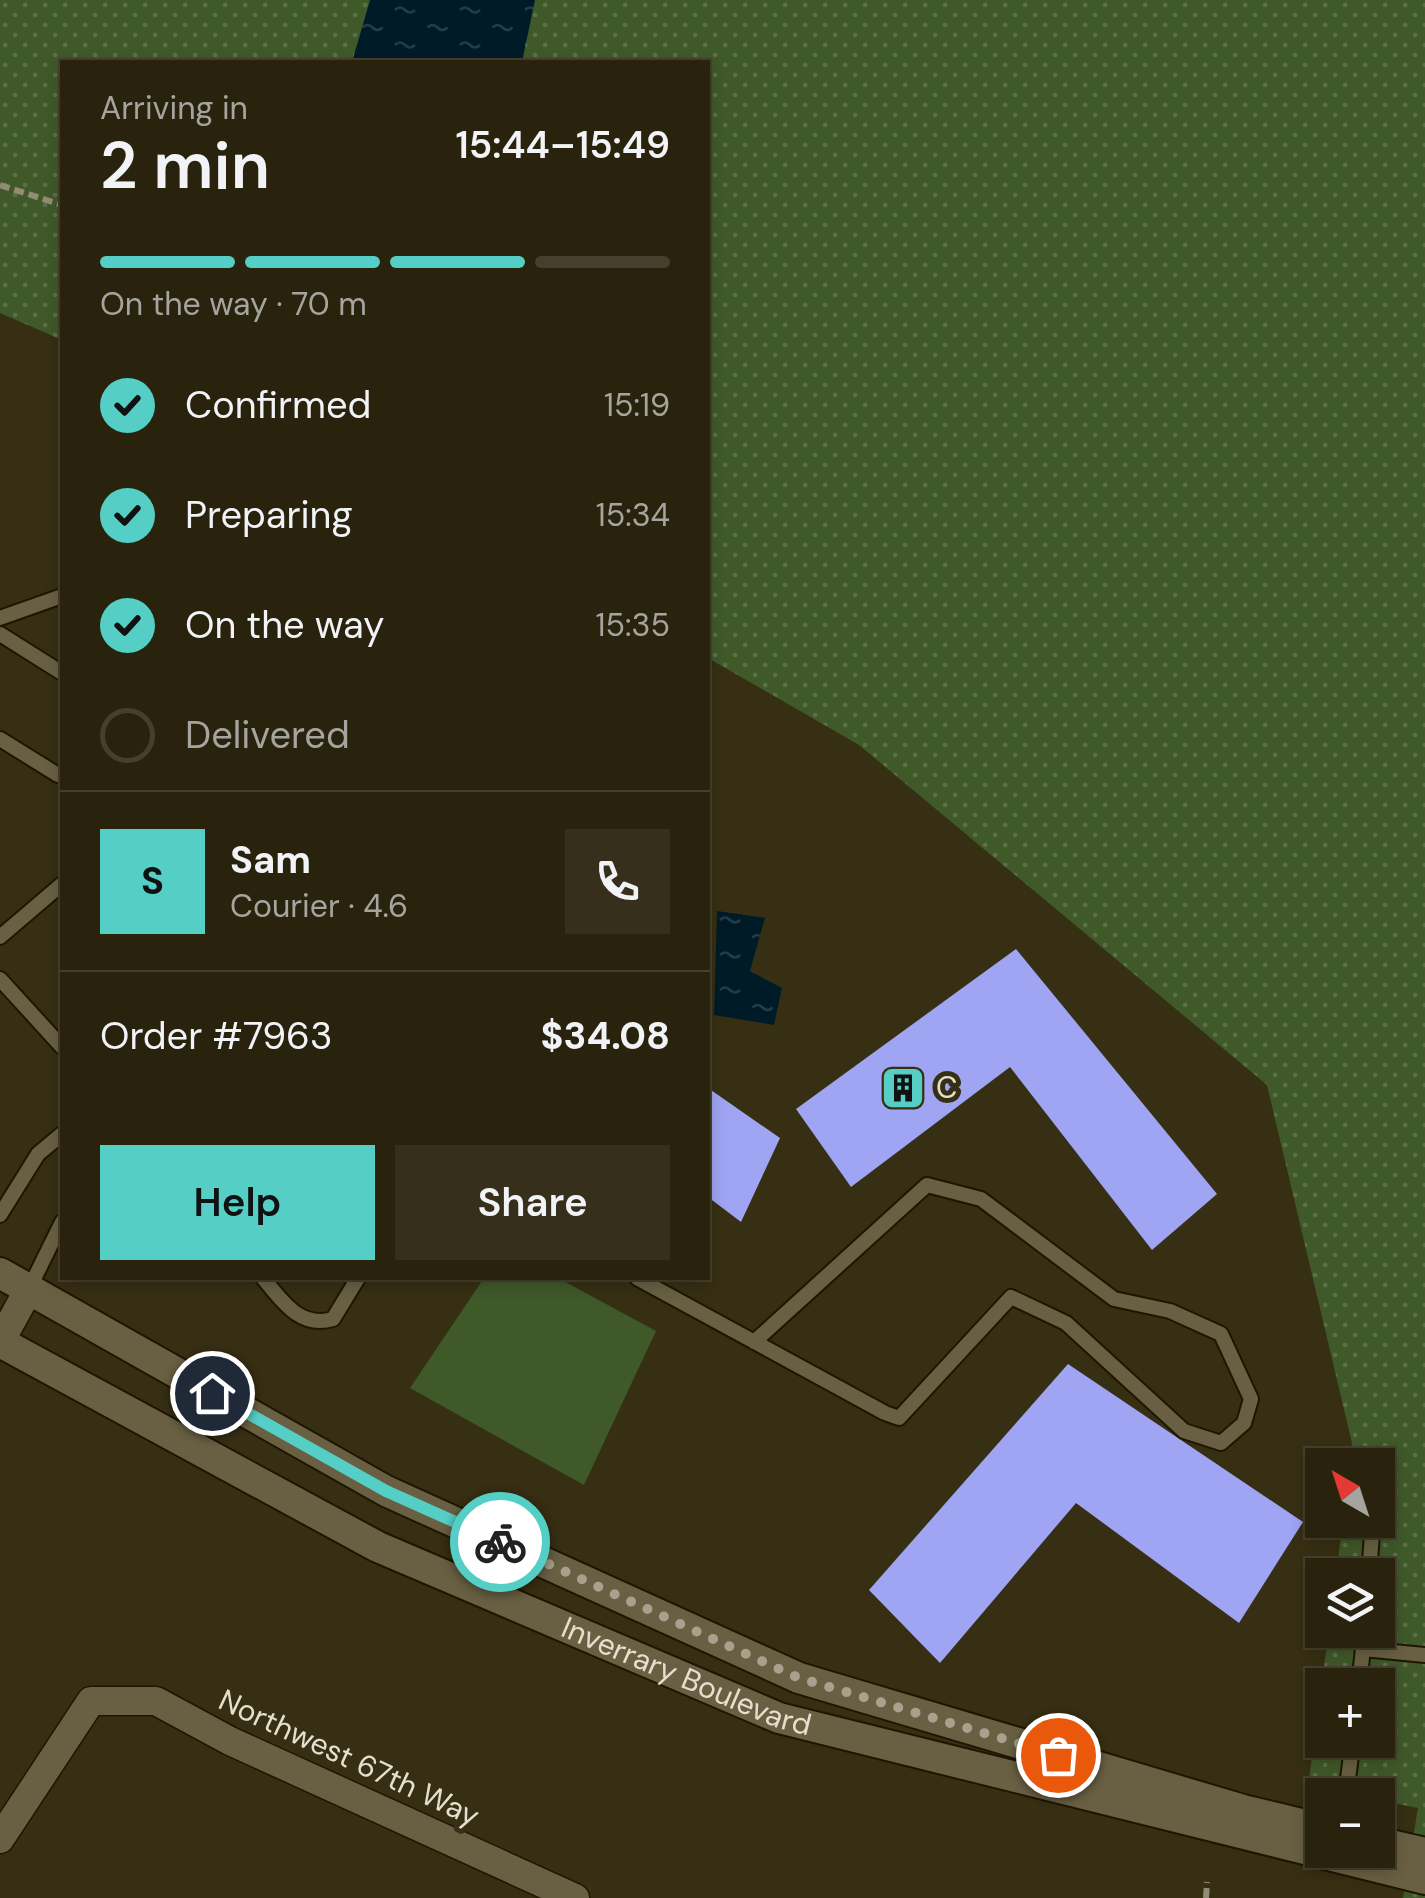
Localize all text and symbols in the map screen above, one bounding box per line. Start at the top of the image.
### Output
text: Arriving in [100,87,248,129]
text: 15:44–15:49 [455,120,670,170]
text: 2 min [100,124,270,208]
text: On the way · 70 m [100,283,367,325]
icon: check [100,378,155,433]
text: Confirmed [185,380,371,430]
text: 15:19 [604,384,670,426]
icon: check [100,488,155,543]
text: Preparing [185,490,353,540]
text: 15:34 [596,494,670,536]
icon: check [100,598,155,653]
text: On the way [185,600,384,650]
text: 15:35 [596,604,670,646]
text: Delivered [185,710,350,760]
button: phone [565,829,670,934]
text: Sam [230,835,311,885]
text: S [141,856,164,906]
text: Courier · 4.6 [230,885,408,927]
text: Order #7963 [100,1011,332,1061]
text: $34.08 [541,1011,670,1061]
building icon: C [880,1065,926,1111]
place label: C [936,1068,958,1107]
button: Help [100,1145,375,1260]
button: Share [395,1145,670,1260]
pin [170,1351,255,1436]
icon: home [185,1366,240,1421]
north arrow [1305,1448,1395,1538]
map controls [1305,1448,1395,1868]
courier [450,1492,550,1592]
icon: bike [473,1515,528,1570]
button: layers [1305,1558,1395,1648]
street label: Inverrary Boulevard [556,1608,816,1744]
button: + [1305,1668,1395,1758]
street label: Northwest 67th Way [213,1680,486,1835]
pin [1016,1713,1101,1798]
icon: bag [1031,1728,1086,1783]
button: − [1305,1778,1395,1868]

